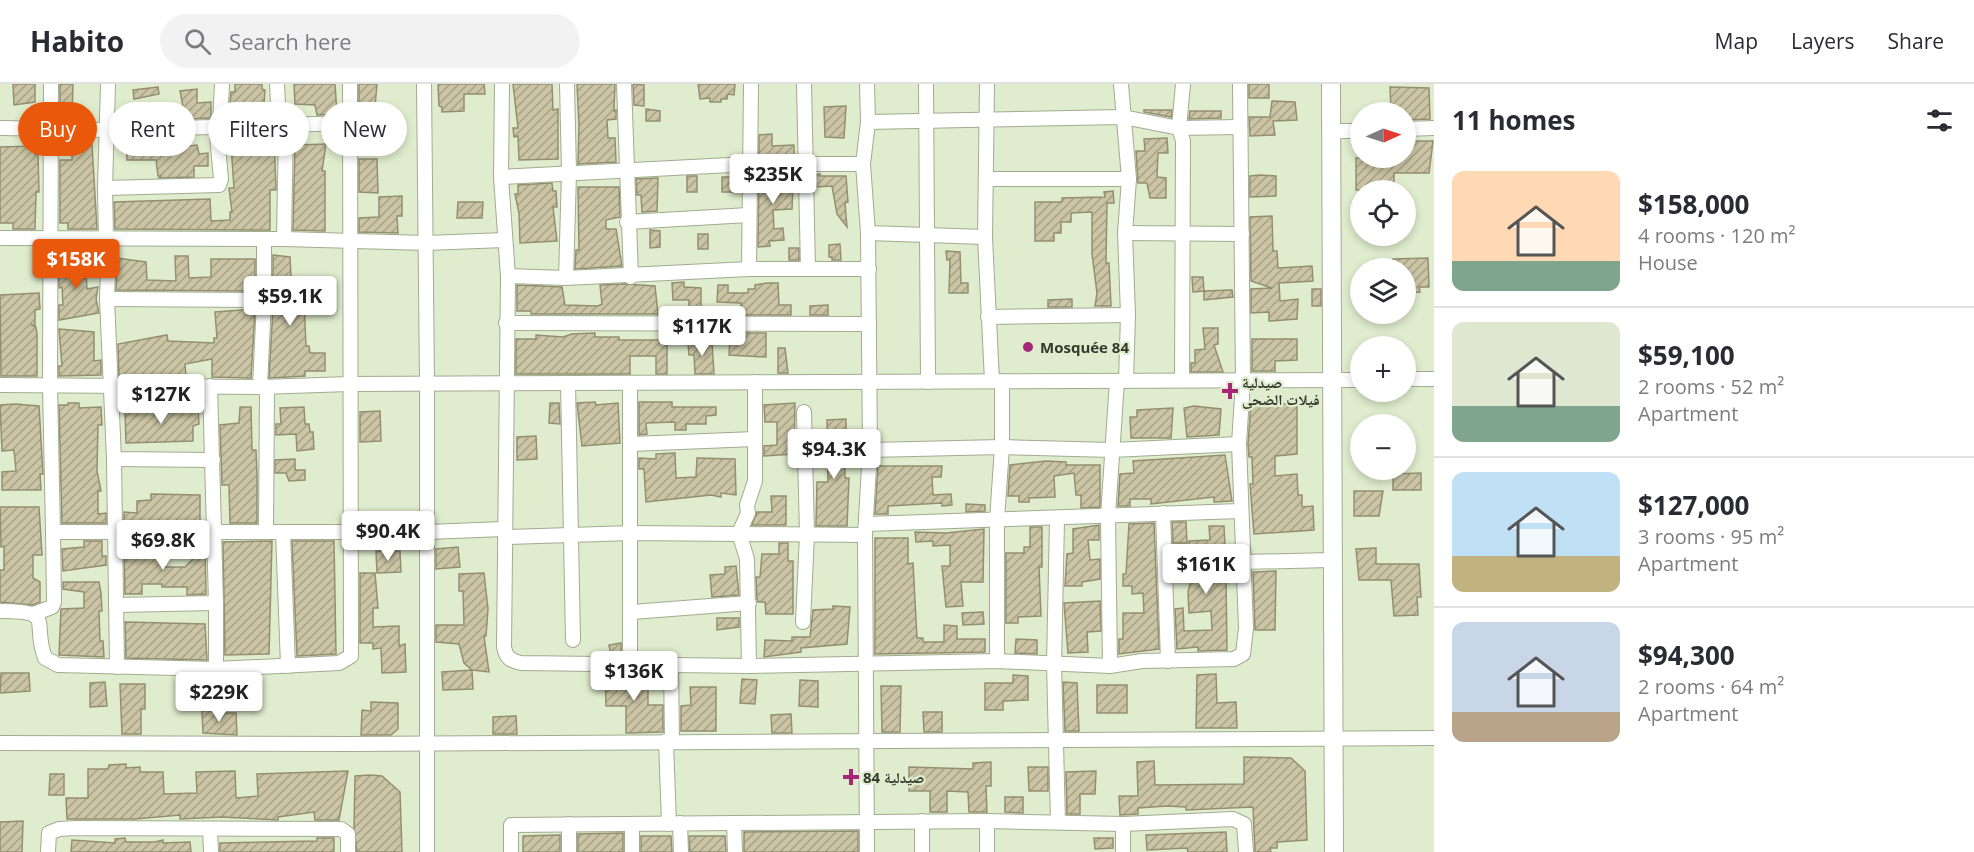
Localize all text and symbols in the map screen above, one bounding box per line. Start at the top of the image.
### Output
search box [160,14,580,68]
text: Habito [30,22,124,60]
icon: search [181,25,214,58]
text: Search here [229,26,352,56]
text: Map [1715,27,1758,55]
text: Layers [1791,27,1855,55]
text: Share [1888,27,1944,55]
chip: Buy [18,102,97,156]
chip: Rent [109,102,196,156]
chip: Filters [208,102,309,156]
chip: New [321,102,407,156]
north arrow [1350,102,1416,168]
map controls [1350,102,1416,480]
text: 11 homes [1452,102,1576,138]
icon: filters [1923,104,1956,137]
pin: $235K [731,154,815,205]
text: $235K [743,160,803,187]
button: locate [1350,180,1416,246]
text: $158,000 [1638,186,1749,222]
icon: home [1500,195,1572,267]
text: 4 rooms · 120 m² [1638,222,1796,249]
pin: $158K [34,239,118,290]
text: $158K [46,245,106,272]
text: House [1638,249,1698,276]
button: layers [1350,258,1416,324]
pin: $59.1K [241,276,339,327]
text: $59.1K [258,282,322,309]
pin: $117K [660,306,744,357]
text: $117K [672,312,732,339]
button: + [1350,336,1416,402]
place label: Mosquée 84 [1040,337,1129,357]
text: $59,100 [1638,337,1735,373]
marker: Mosquée 84 [1021,340,1035,354]
icon: home [1500,346,1572,418]
place label: صيدلية فيلات الضحى [1242,372,1320,409]
text: 2 rooms · 52 m² [1638,373,1784,400]
pin: $127K [119,374,203,425]
text: $127K [131,380,191,407]
marker: صيدلية فيلات الضحى [1223,384,1237,398]
text: Apartment [1638,400,1738,427]
button: − [1350,414,1416,480]
pin: $94.3K [785,429,883,480]
text: $94.3K [802,435,866,462]
text: $127,000 [1638,487,1749,523]
icon: home [1500,496,1572,568]
pin: $90.4K [339,511,437,562]
text: $90.4K [356,517,420,544]
pin: $69.8K [114,520,212,571]
text: 3 rooms · 95 m² [1638,523,1784,550]
text: $69.8K [131,526,195,553]
pin: $161K [1164,544,1248,595]
text: $161K [1176,550,1236,577]
text: Apartment [1638,550,1738,577]
text: $94,300 [1638,637,1735,673]
icon: home [1500,646,1572,718]
pin: $136K [592,651,676,702]
text: $136K [604,657,664,684]
pin: $229K [177,672,261,723]
text: 2 rooms · 64 m² [1638,673,1784,700]
text: $229K [189,678,249,705]
text: Apartment [1638,700,1738,727]
place label: 84 صيدلية [863,767,924,787]
marker: 84 صيدلية [844,770,858,784]

